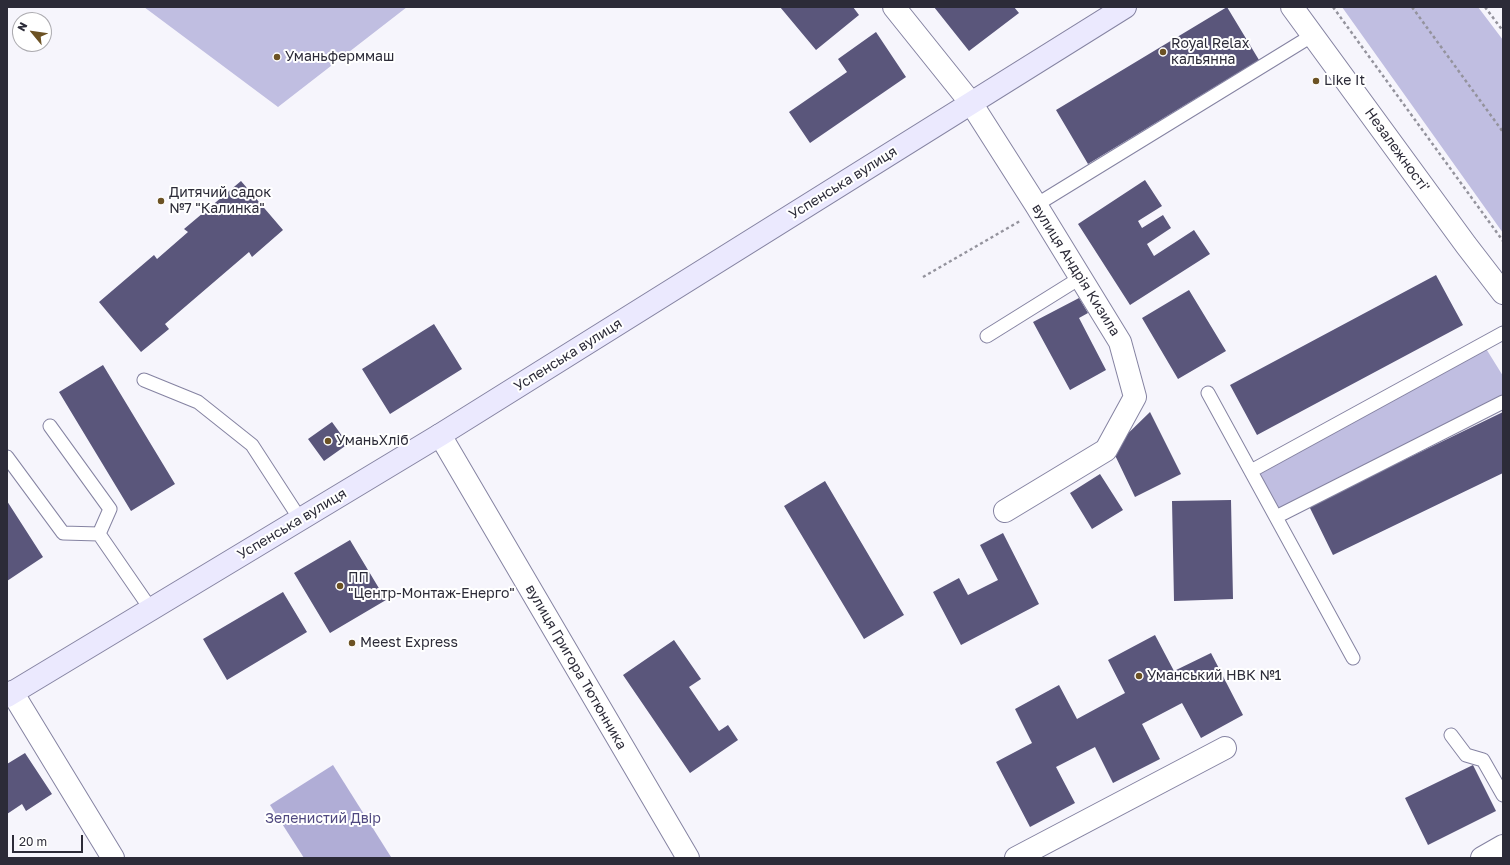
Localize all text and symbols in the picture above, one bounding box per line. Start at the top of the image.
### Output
north arrow [12,12,52,52]
text: N [14,20,30,33]
place label: Royal Relax кальянна [1171,36,1249,68]
marker: Royal Relax кальянна [1158,47,1168,57]
place label: Уманьферммаш [285,49,394,65]
marker: Уманьферммаш [272,52,282,62]
place label: Like It [1324,73,1365,89]
marker: Like It [1311,76,1321,86]
street label: Незалежності' [1361,105,1433,195]
street label: Успенська вулиця [786,143,900,223]
place label: Дитячий садок №7 "Калинка" [169,185,271,218]
marker: Дитячий садок №7 "Калинка" [156,196,166,206]
street label: вулиця Андрія Кизила [1028,201,1124,339]
street label: Успенська вулиця [511,315,625,395]
place label: УманьХліб [336,433,408,449]
marker: УманьХліб [323,436,333,446]
street label: Успенська вулиця [234,485,350,563]
place label: ПП "Центр-Монтаж-Енерго" [348,570,515,602]
marker: ПП "Центр-Монтаж-Енерго" [335,581,345,591]
street label: вулиця Григора Тютюнника [522,582,630,752]
place label: Meest Express [360,635,458,651]
marker: Meest Express [347,638,357,648]
place label: Уманський НВК №1 [1147,668,1281,684]
marker: Уманський НВК №1 [1134,671,1144,681]
park label: Зеленистий Двір [265,811,381,827]
scale bar [14,827,85,853]
text: 20 m [19,834,47,849]

